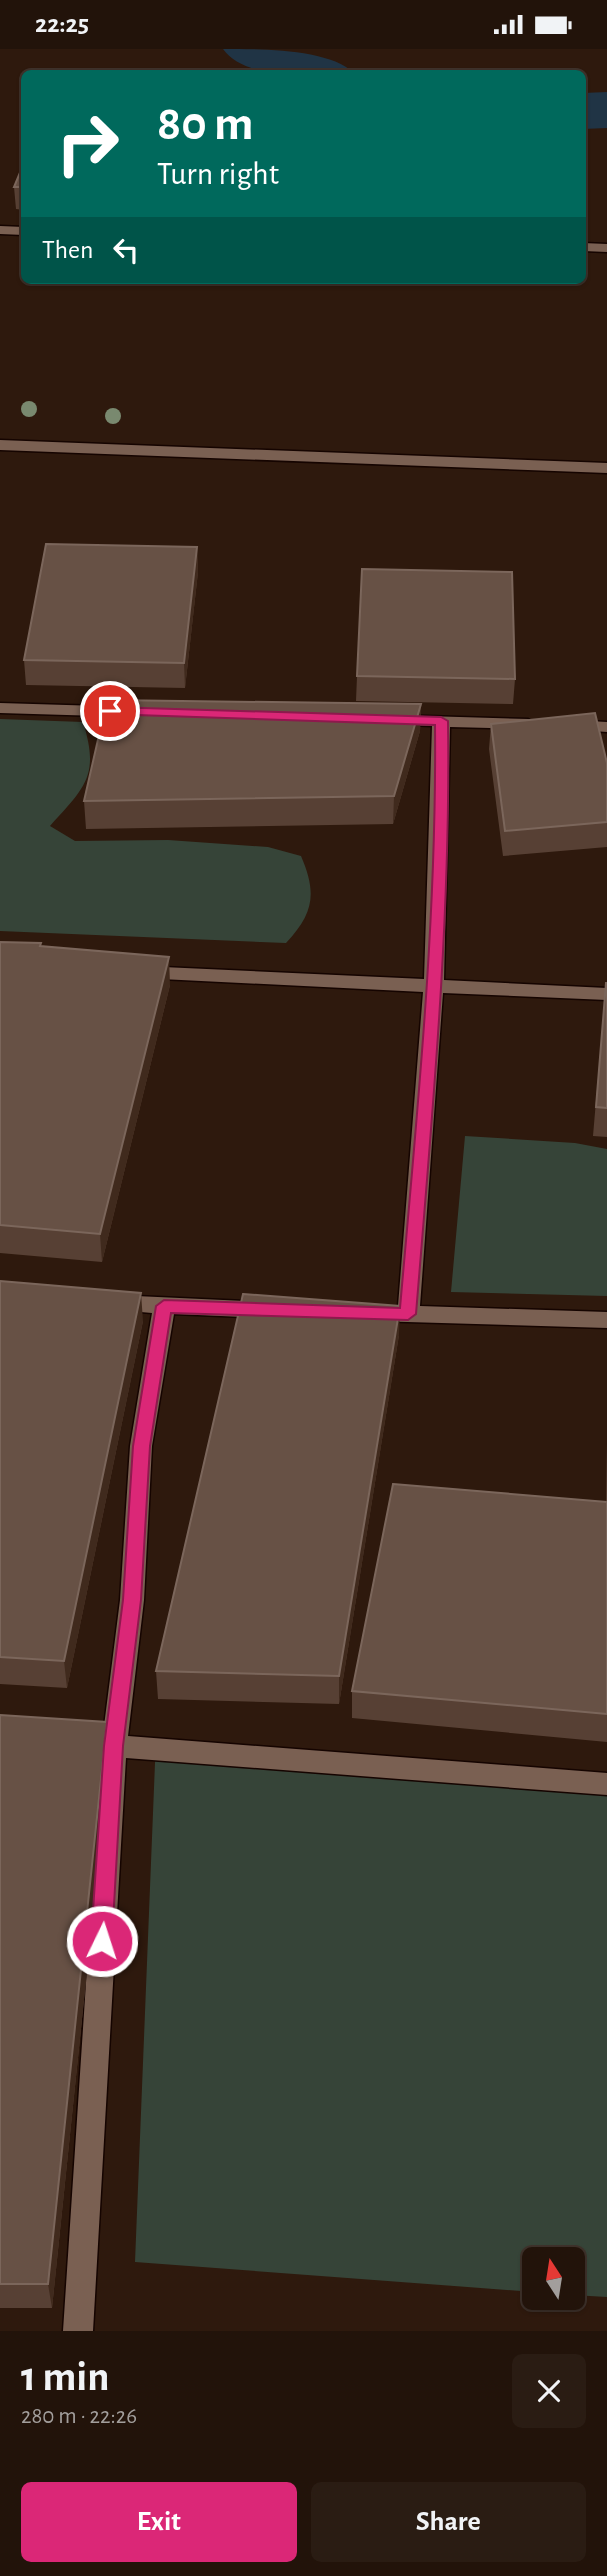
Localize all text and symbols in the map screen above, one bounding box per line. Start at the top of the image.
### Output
text: 22:25 [35,11,89,37]
icon: right [42,98,133,189]
text: 80 m [157,100,254,149]
text: Turn right [157,158,279,190]
icon: left [107,231,145,269]
text: Then [42,237,93,263]
pin [80,681,140,741]
icon: arrive [91,692,129,730]
position arrow [65,1904,139,1978]
north arrow [522,2247,584,2310]
map controls [522,2247,585,2310]
button: close [512,2354,586,2428]
text: 1 min [21,2356,110,2398]
text: 280 m · 22:26 [21,2405,137,2428]
button: Exit [21,2482,297,2562]
button: Share [311,2482,586,2562]

